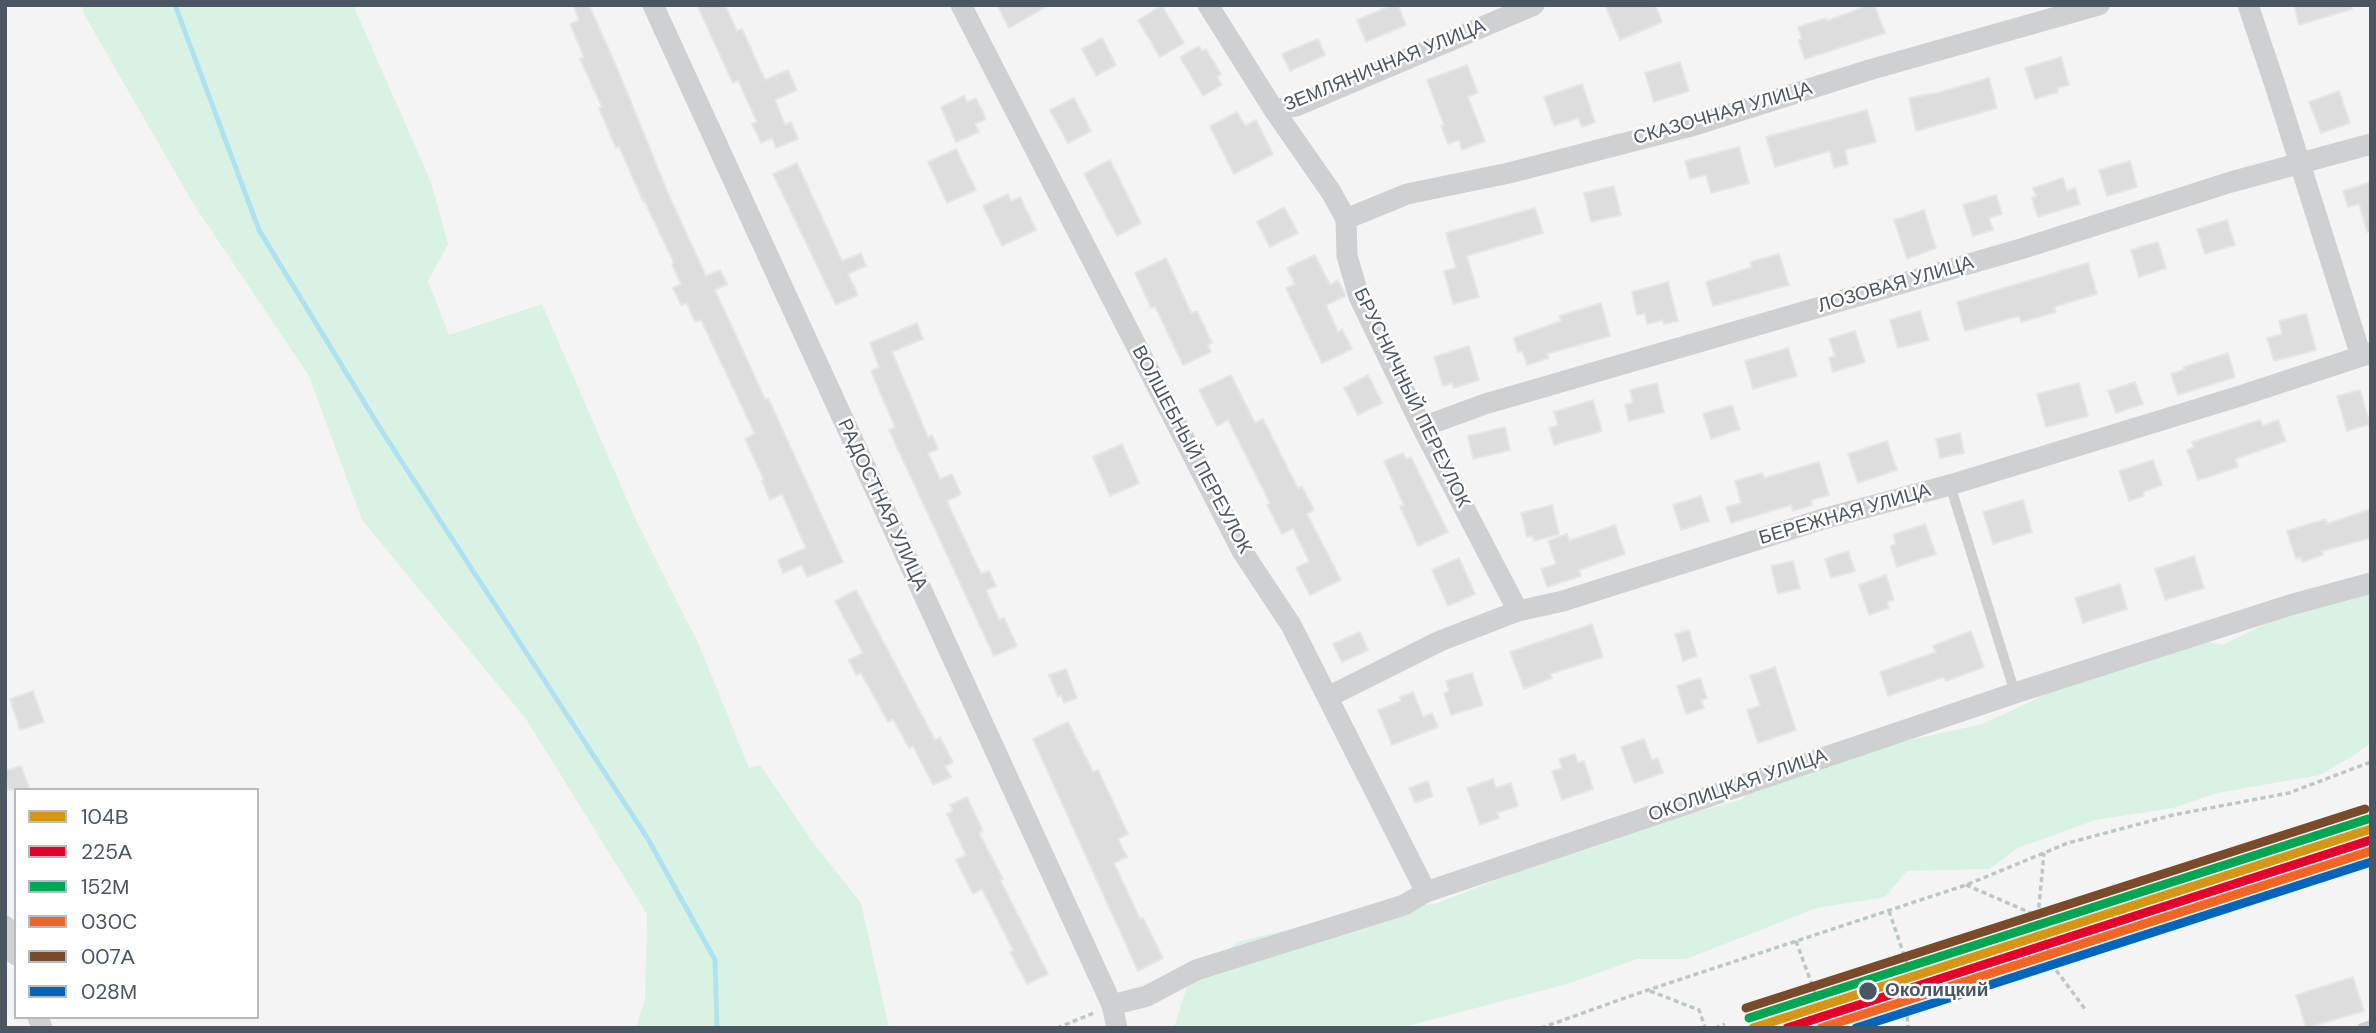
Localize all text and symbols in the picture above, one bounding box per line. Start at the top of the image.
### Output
street label: ЗЕМЛЯНИЧНАЯ УЛИЦА [1281,15,1489,117]
street label: СКАЗОЧНАЯ УЛИЦА [1631,78,1815,150]
street label: ЛОЗОВАЯ УЛИЦА [1815,252,1977,318]
street label: БРУСНИЧНЫЙ ПЕРЕУЛОК [1348,285,1474,511]
street label: ВОЛШЕБНЫЙ ПЕРЕУЛОК [1126,342,1256,558]
street label: РАДОСТНАЯ УЛИЦА [832,416,932,594]
street label: БЕРЕЖНАЯ УЛИЦА [1757,480,1933,550]
street label: ОКОЛИЦКАЯ УЛИЦА [1646,745,1830,827]
legend [14,788,259,1019]
text: 104В [81,803,129,831]
text: 225А [81,838,132,866]
text: 152М [81,873,130,901]
text: 030C [81,908,137,936]
text: 007А [81,943,135,971]
text: 028М [81,978,137,1006]
marker: Околицкий [1857,980,1879,1002]
place label: Околицкий [1885,980,1988,1002]

